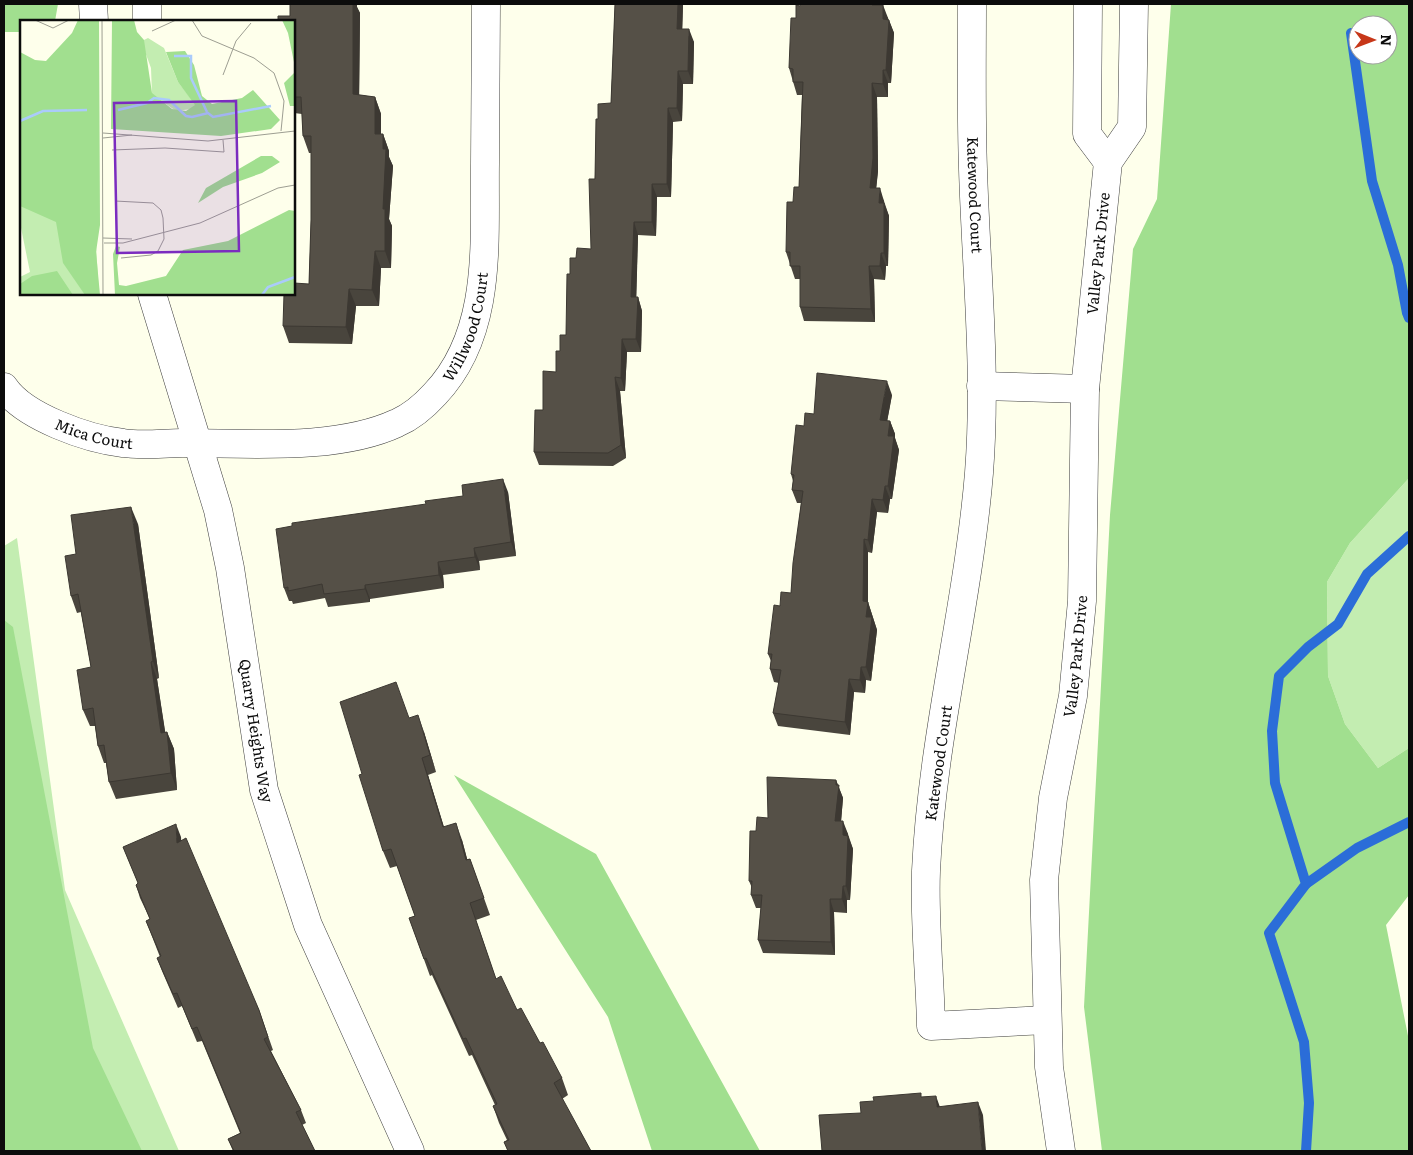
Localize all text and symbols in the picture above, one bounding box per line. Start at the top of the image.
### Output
north arrow [1348,15,1398,65]
inset map [20,20,295,295]
text: N [1377,34,1397,47]
street label: Katewood Court [962,136,990,254]
street label: Valley Park Drive [1080,191,1115,316]
street label: Willwood Court [436,271,493,386]
street label: Mica Court [52,412,134,454]
street label: Valley Park Drive [1056,595,1092,719]
street label: Quarry Heights Way [234,657,280,806]
street label: Katewood Court [918,703,957,822]

